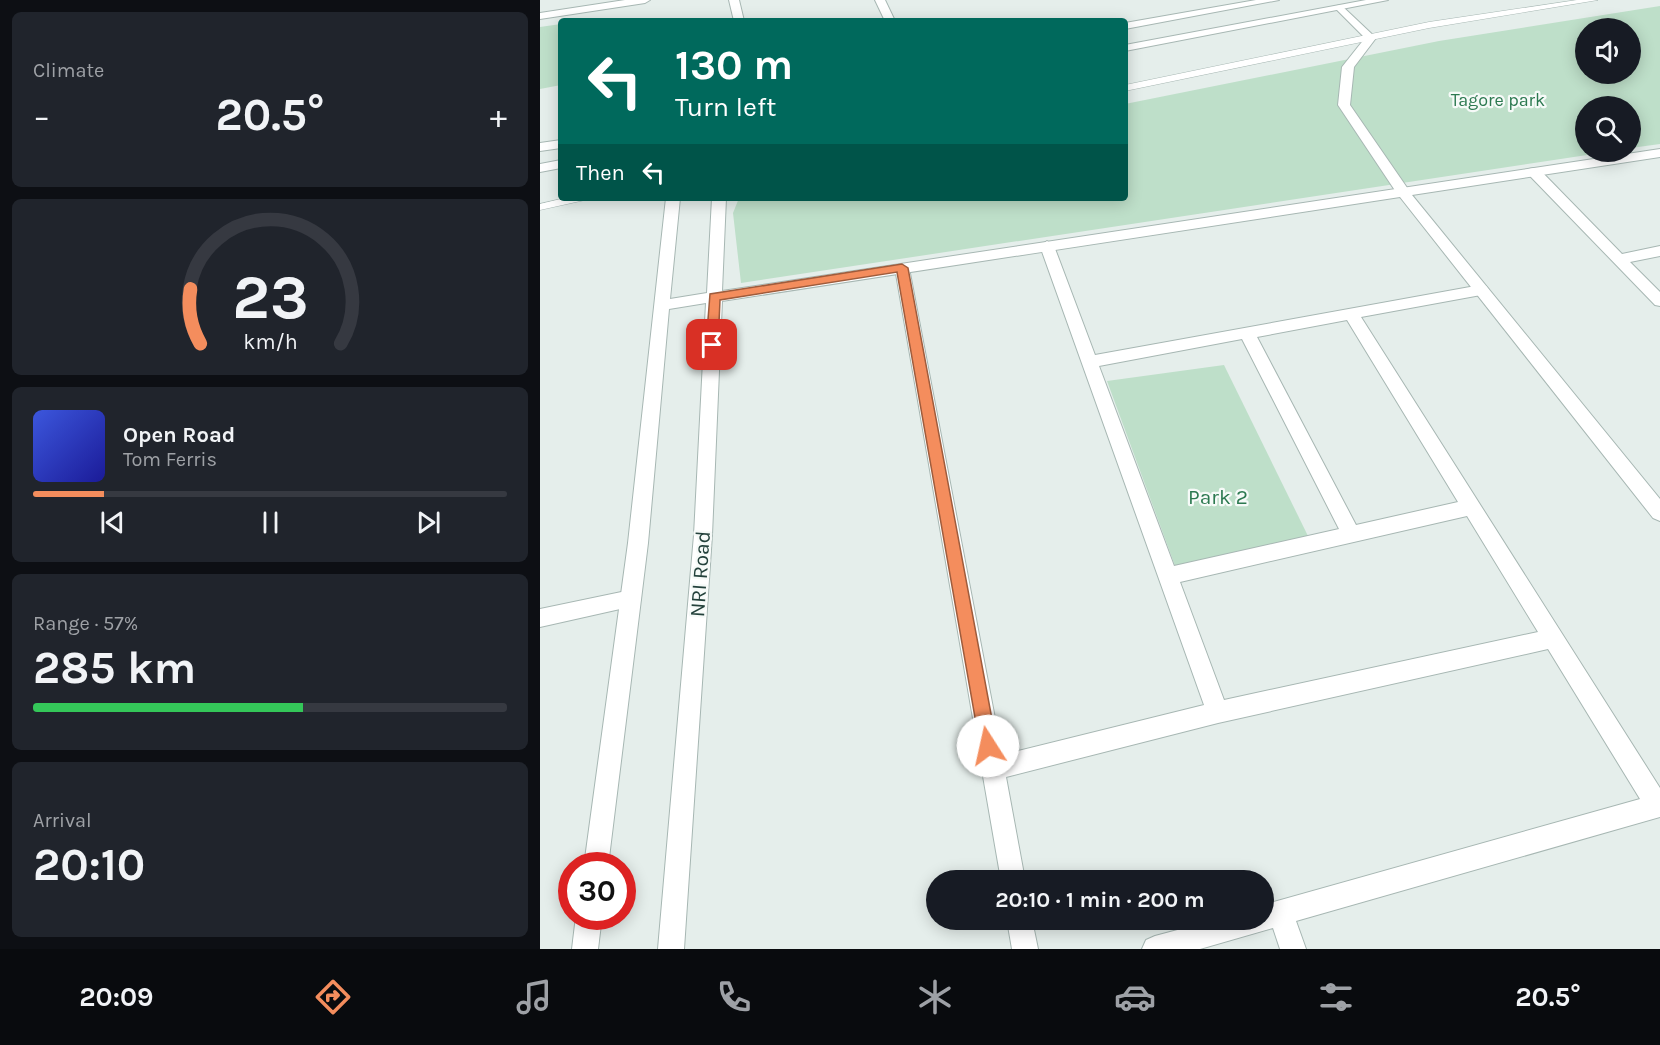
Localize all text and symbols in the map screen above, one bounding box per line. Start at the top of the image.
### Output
map controls [1575,18,1641,162]
button: sound [1575,18,1641,84]
text: 130 m [675,40,793,90]
icon: left [576,42,654,120]
text: Climate [33,59,104,82]
text: 20.5° [215,89,325,141]
park label: Tagore park [1451,89,1545,111]
text: Turn left [675,91,776,123]
button: search [1575,96,1641,162]
text: − [33,97,50,135]
text: + [490,97,507,135]
icon: left [637,156,670,189]
text: Then [576,160,625,186]
text: 23 [232,261,308,334]
pin [686,319,737,370]
icon: arrive [695,328,728,361]
text: km/h [243,330,297,355]
text: Open Road [123,422,235,448]
text: Tom Ferris [123,448,217,471]
park label: Park 2 [1188,485,1248,509]
icon: previous [96,506,129,539]
icon: pause [254,506,287,539]
icon: next [412,506,445,539]
street label: NRI Road [685,530,715,618]
text: Range · 57% [33,612,138,635]
text: 285 km [33,642,196,694]
position arrow [956,714,1020,778]
text: Arrival [33,809,92,832]
text: 20:10 [33,839,145,891]
speed limit sign: 30 [558,852,636,930]
text: 20:10 · 1 min · 200 m [995,887,1205,913]
icon: directions [312,976,354,1018]
icon: music [513,976,555,1018]
icon: phone [713,976,755,1018]
icon: climate [914,976,956,1018]
icon: car [1114,976,1156,1018]
icon: filters [1315,976,1357,1018]
text: 20:09 [79,981,154,1013]
text: 20.5° [1515,981,1581,1013]

